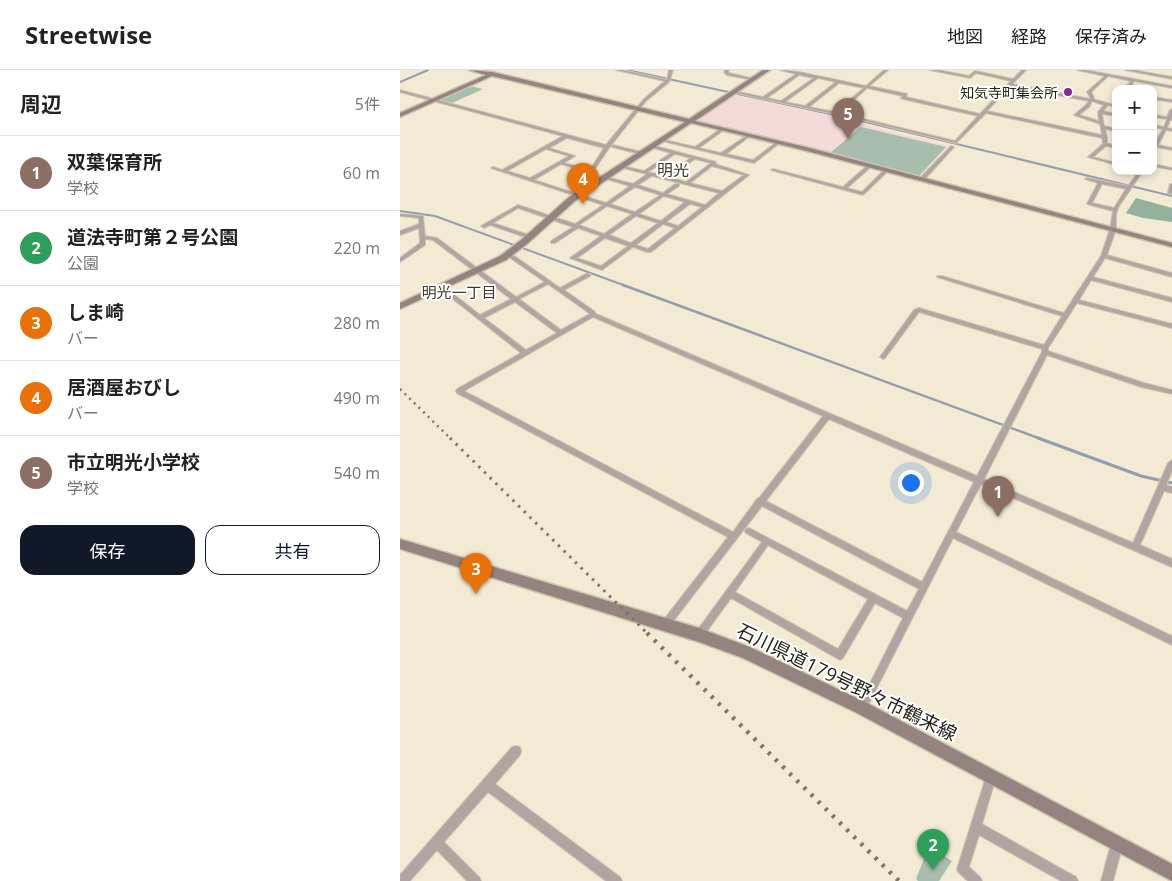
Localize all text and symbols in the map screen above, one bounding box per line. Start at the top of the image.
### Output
text: Streetwise [25,18,152,51]
text: 地図 [947,24,983,48]
text: 経路 [1011,24,1047,48]
text: 保存済み [1075,24,1147,48]
place label: 知気寺町集会所 [960,83,1058,102]
map controls [1112,85,1157,175]
button: + [1112,85,1157,130]
marker: 知気寺町集会所 [1062,86,1074,98]
text: 周辺 [20,90,62,118]
text: 5件 [355,93,380,115]
pin: 5 [832,98,864,139]
button: − [1112,130,1157,175]
text: 双葉保育所 [67,149,162,175]
district label: 明光 [657,159,689,181]
text: 1 [31,162,41,184]
text: 60 m [343,162,380,184]
pin: 4 [567,163,599,204]
text: 学校 [67,177,99,199]
text: 道法寺町第２号公園 [67,224,238,250]
text: 2 [31,237,41,259]
text: 220 m [334,237,380,259]
text: 公園 [67,252,99,274]
district label: 明光一丁目 [421,282,497,302]
text: しま崎 [67,299,124,325]
text: 3 [31,312,41,334]
text: 280 m [334,312,380,334]
text: バー [67,327,99,349]
text: 居酒屋おびし [67,374,181,400]
text: 4 [31,387,41,409]
text: 490 m [334,387,380,409]
text: バー [67,402,99,424]
text: 市立明光小学校 [67,449,200,475]
text: 5 [31,462,41,484]
text: 540 m [334,462,380,484]
your location [898,470,924,496]
pin: 1 [982,476,1014,517]
text: 学校 [67,477,99,499]
button: 保存 [20,525,195,575]
button: 共有 [205,525,380,575]
pin: 3 [460,553,492,594]
street label: 石川県道179号野々市鶴来線 [733,617,961,747]
pin: 2 [917,829,949,870]

